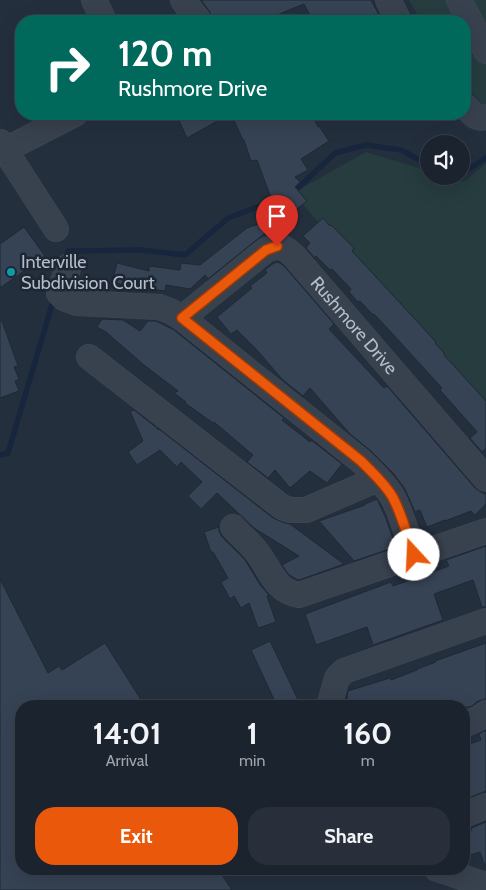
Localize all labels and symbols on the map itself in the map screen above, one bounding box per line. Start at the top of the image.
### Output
pin [256,195,298,246]
place label: Interville Subdivision Court [21,251,155,294]
marker: Interville Subdivision Court [5,266,17,278]
street label: Rushmore Drive [306,272,402,379]
position arrow [387,528,439,580]

